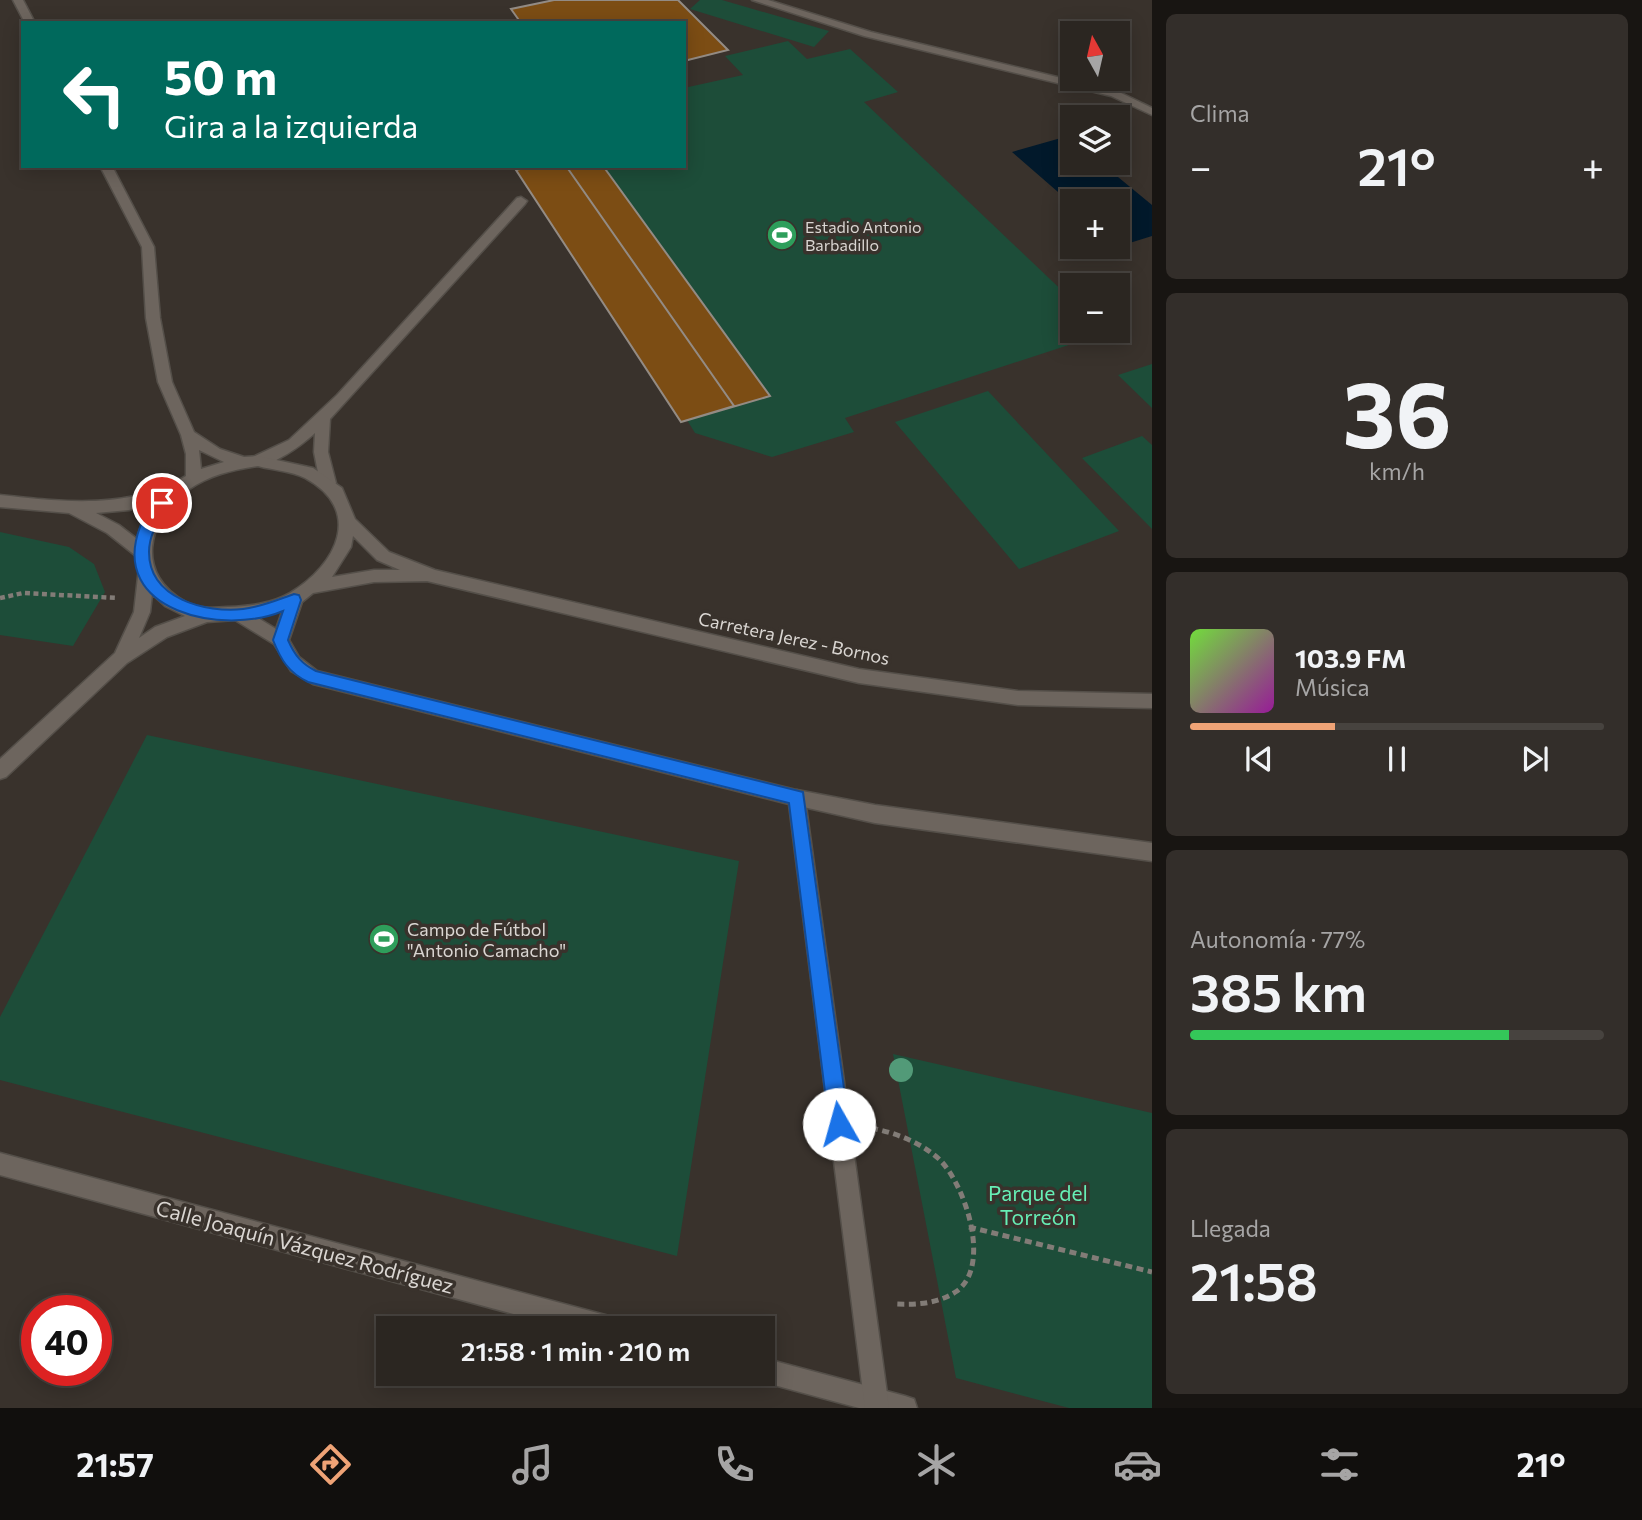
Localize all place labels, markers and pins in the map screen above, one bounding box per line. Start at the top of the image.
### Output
place label: Estadio Antonio Barbadillo [805,217,922,254]
sports icon: Estadio Antonio Barbadillo [765,218,799,252]
pin [132,473,192,533]
place label: Campo de Fútbol "Antonio Camacho" [407,918,566,961]
sports icon: Campo de Fútbol "Antonio Camacho" [367,922,401,956]

